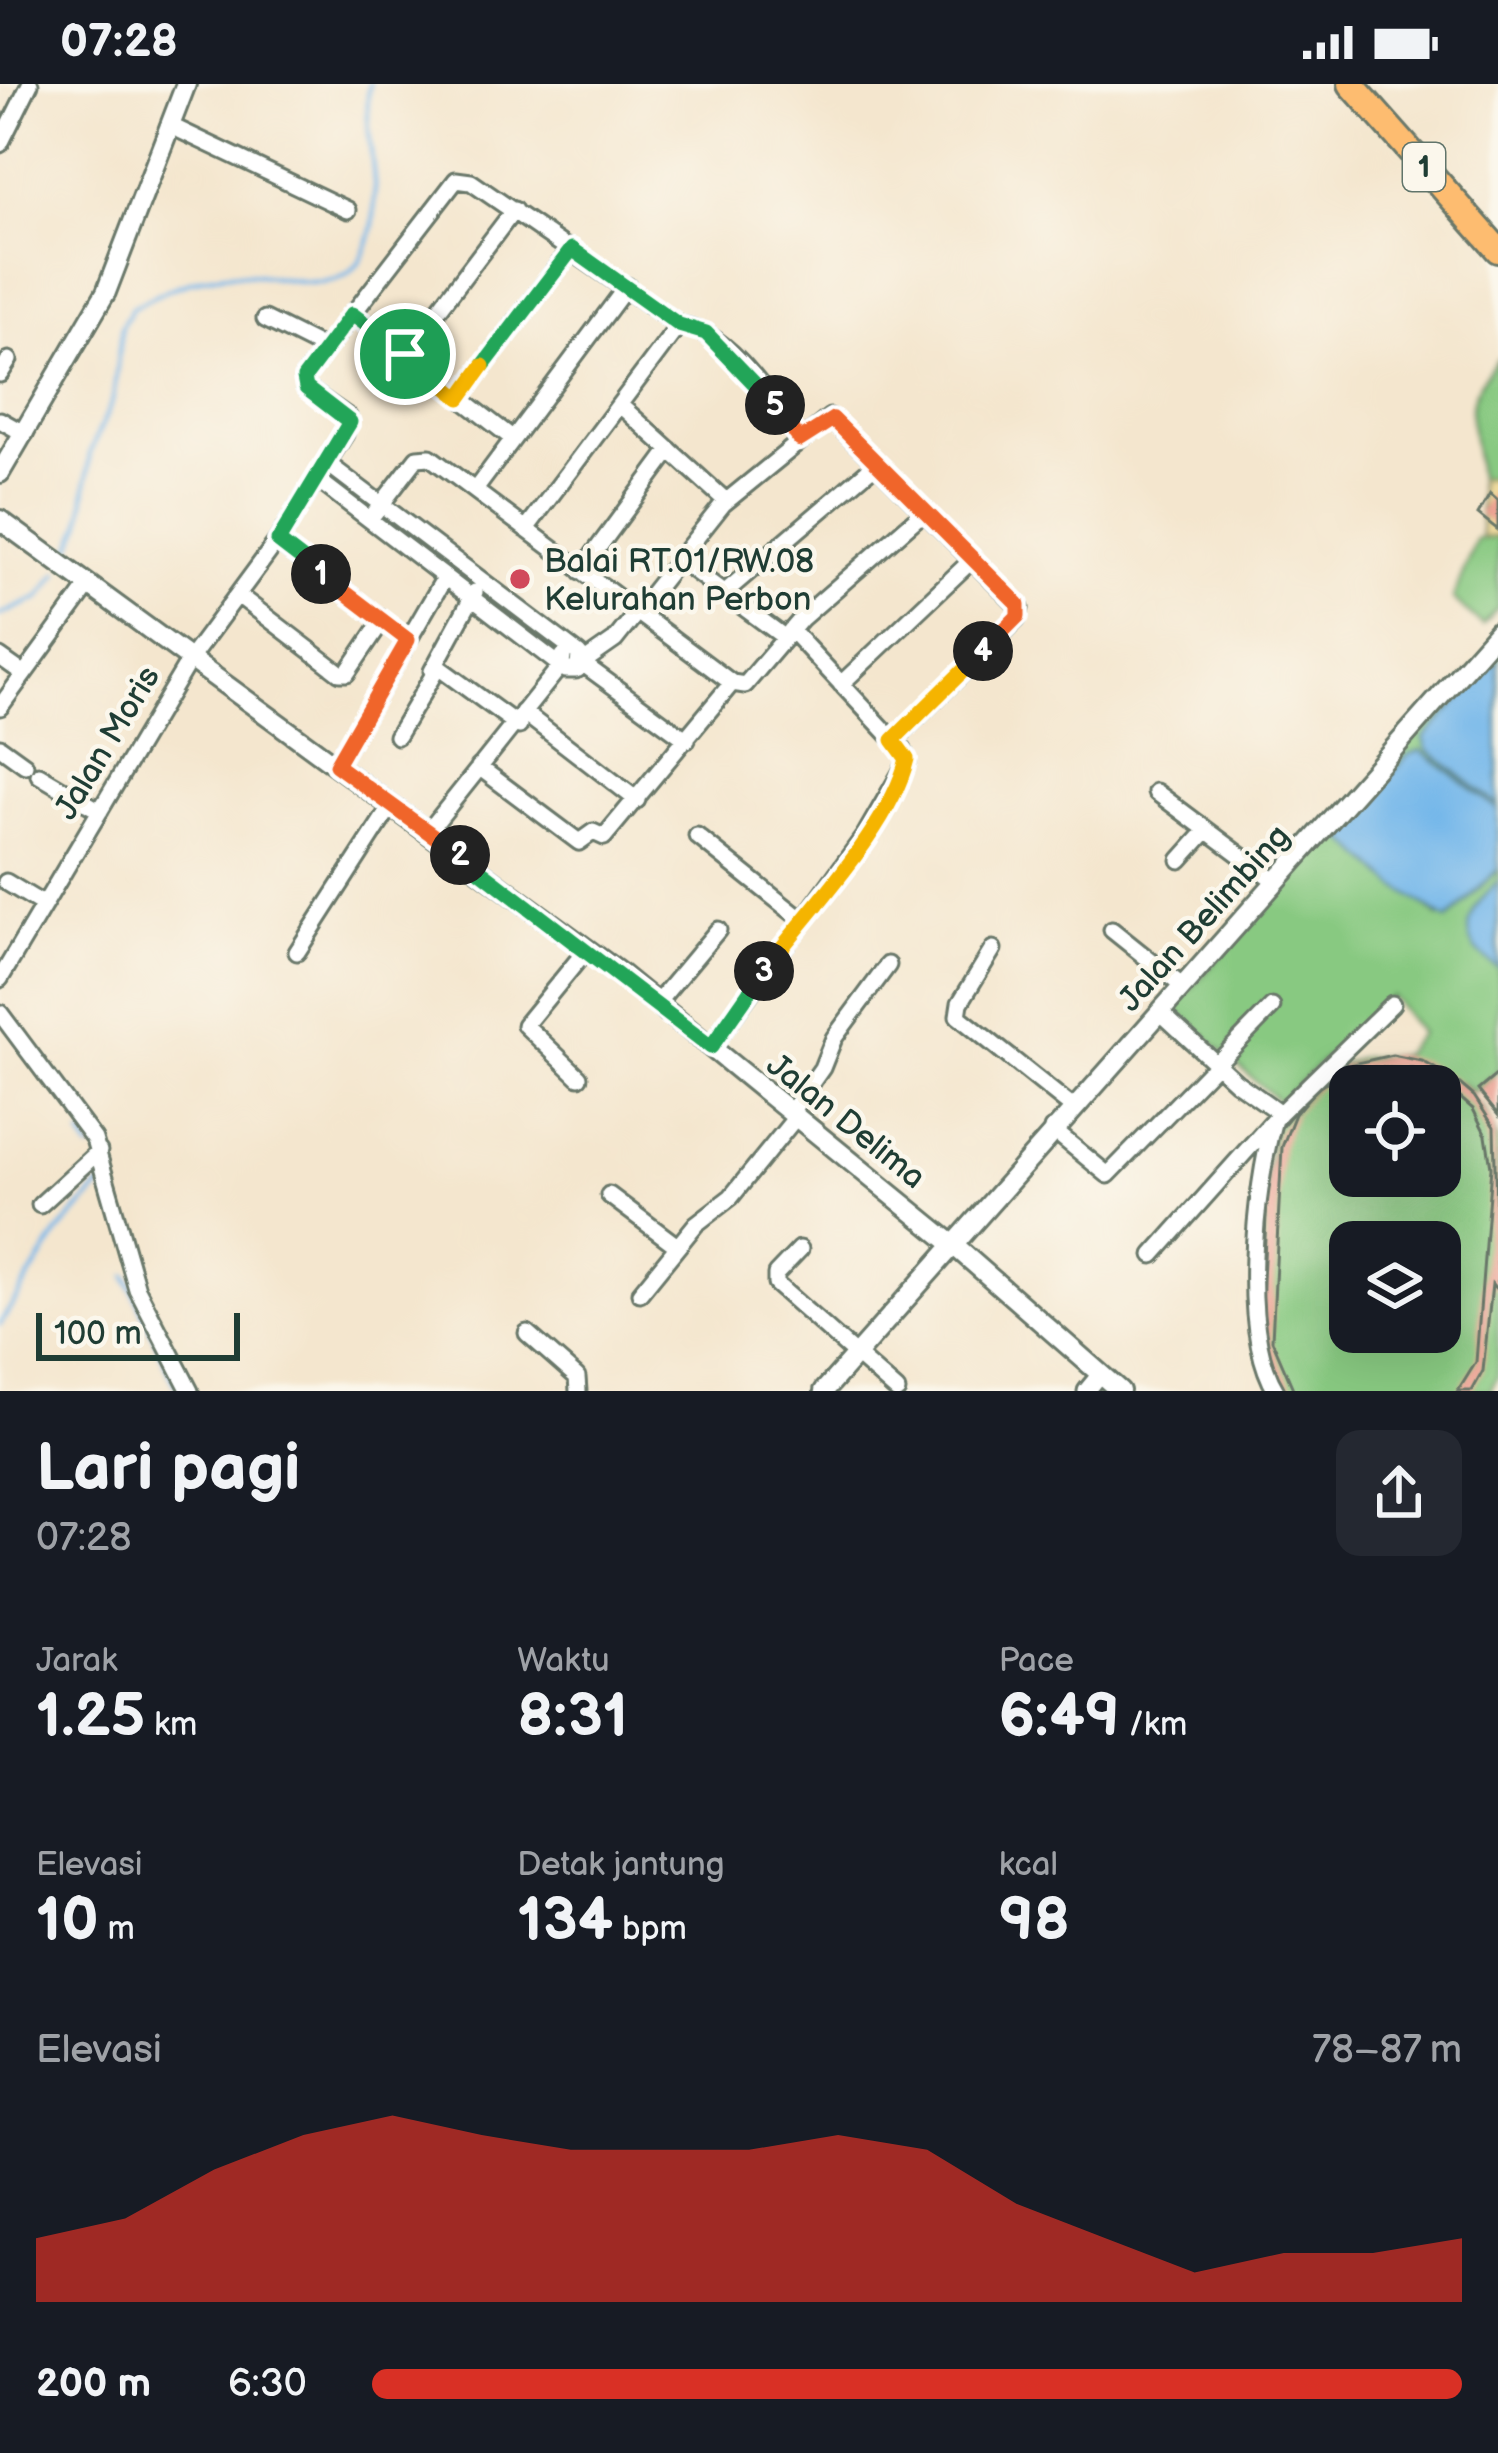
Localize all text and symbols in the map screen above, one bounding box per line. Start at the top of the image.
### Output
text: 07:28 [60,15,178,70]
road number: 1 [1403,143,1445,191]
pin [354,303,456,405]
icon: arrive [372,321,438,387]
pin: 5 [745,375,805,435]
text: 5 [765,385,785,425]
place label: Balai RT.01/RW.08 Kelurahan Perbon [544,542,814,620]
pin: 1 [291,544,351,604]
text: 1 [314,554,328,594]
marker: Balai RT.01/RW.08 Kelurahan Perbon [507,566,533,592]
pin: 4 [953,621,1013,681]
text: 4 [973,631,993,671]
street label: Jalan Moris [46,659,169,827]
street label: Jalan Belimbing [1110,817,1299,1020]
pin: 2 [430,825,490,885]
text: 2 [450,835,470,875]
pin: 3 [734,941,794,1001]
text: 3 [754,951,774,991]
street label: Jalan Delima [758,1045,933,1198]
map controls [1329,1065,1461,1353]
button: locate [1329,1065,1461,1197]
button: layers [1329,1221,1461,1353]
scale bar [36,1307,240,1360]
text: 100 m [54,1314,142,1354]
text: Lari pagi [36,1430,301,1509]
button: share [1336,1430,1462,1556]
text: 07:28 [36,1515,132,1562]
text: Jarak [36,1641,117,1681]
text: Waktu [517,1641,610,1681]
text: Pace [999,1641,1074,1681]
text: 1.25 [36,1681,145,1753]
text: 8:31 [517,1681,628,1753]
text: 6:49 [999,1681,1120,1753]
text: km [145,1705,197,1745]
text: /km [1120,1705,1187,1745]
text: Elevasi [36,1845,143,1885]
text: Detak jantung [517,1845,725,1885]
text: kcal [999,1845,1058,1885]
text: 10 [36,1885,99,1957]
text: 134 [517,1885,613,1957]
text: 98 [999,1885,1070,1957]
text: m [99,1909,135,1949]
text: bpm [613,1909,687,1949]
text: Elevasi [36,2027,162,2074]
text: 78–87 m [1312,2027,1462,2074]
text: 200 m [36,2361,151,2408]
text: 6:30 [228,2361,307,2408]

